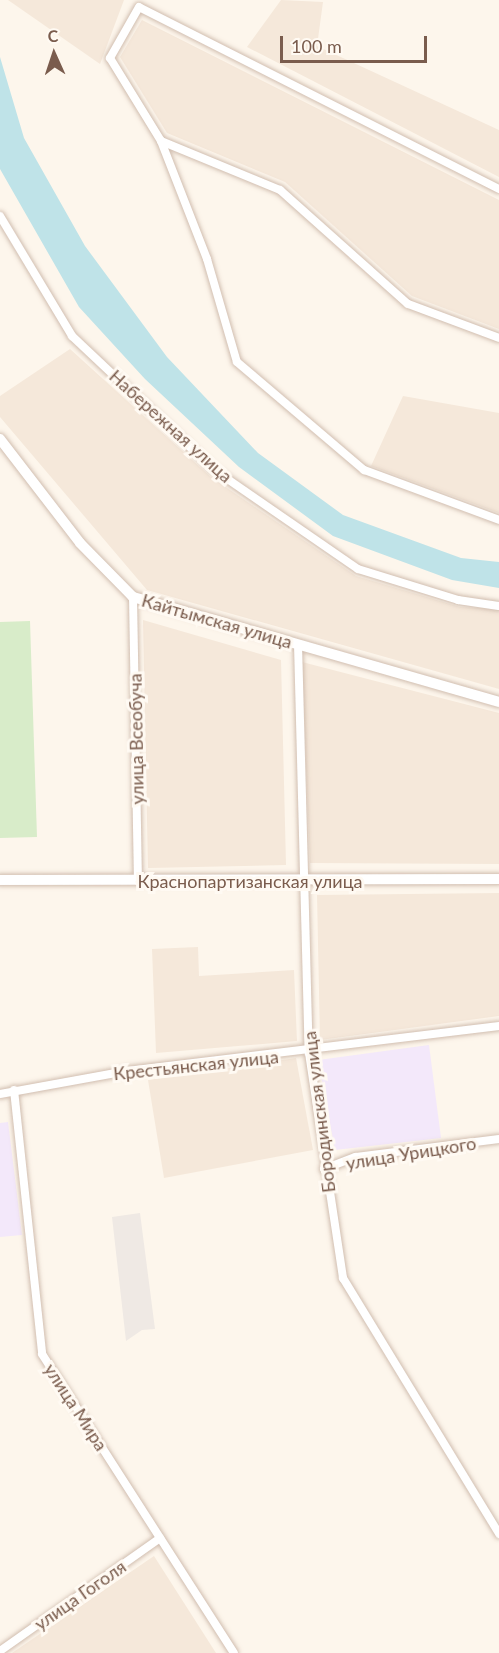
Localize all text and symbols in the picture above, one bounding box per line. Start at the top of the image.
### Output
north arrow [24,24,84,84]
scale bar [283,24,430,62]
text: С [47,26,59,45]
text: 100 m [291,35,342,57]
street label: Набережная улица [105,365,237,487]
street label: Кайтымская улица [139,589,295,653]
street label: улица Всеобуча [124,673,148,805]
street label: Краснопартизанская улица [138,870,362,892]
street label: Бородинская улица [298,1030,340,1194]
street label: Крестьянская улица [112,1046,280,1084]
street label: улица Урицкого [344,1132,478,1174]
street label: улица Мира [40,1359,112,1455]
street label: улица Гоголя [30,1555,130,1635]

